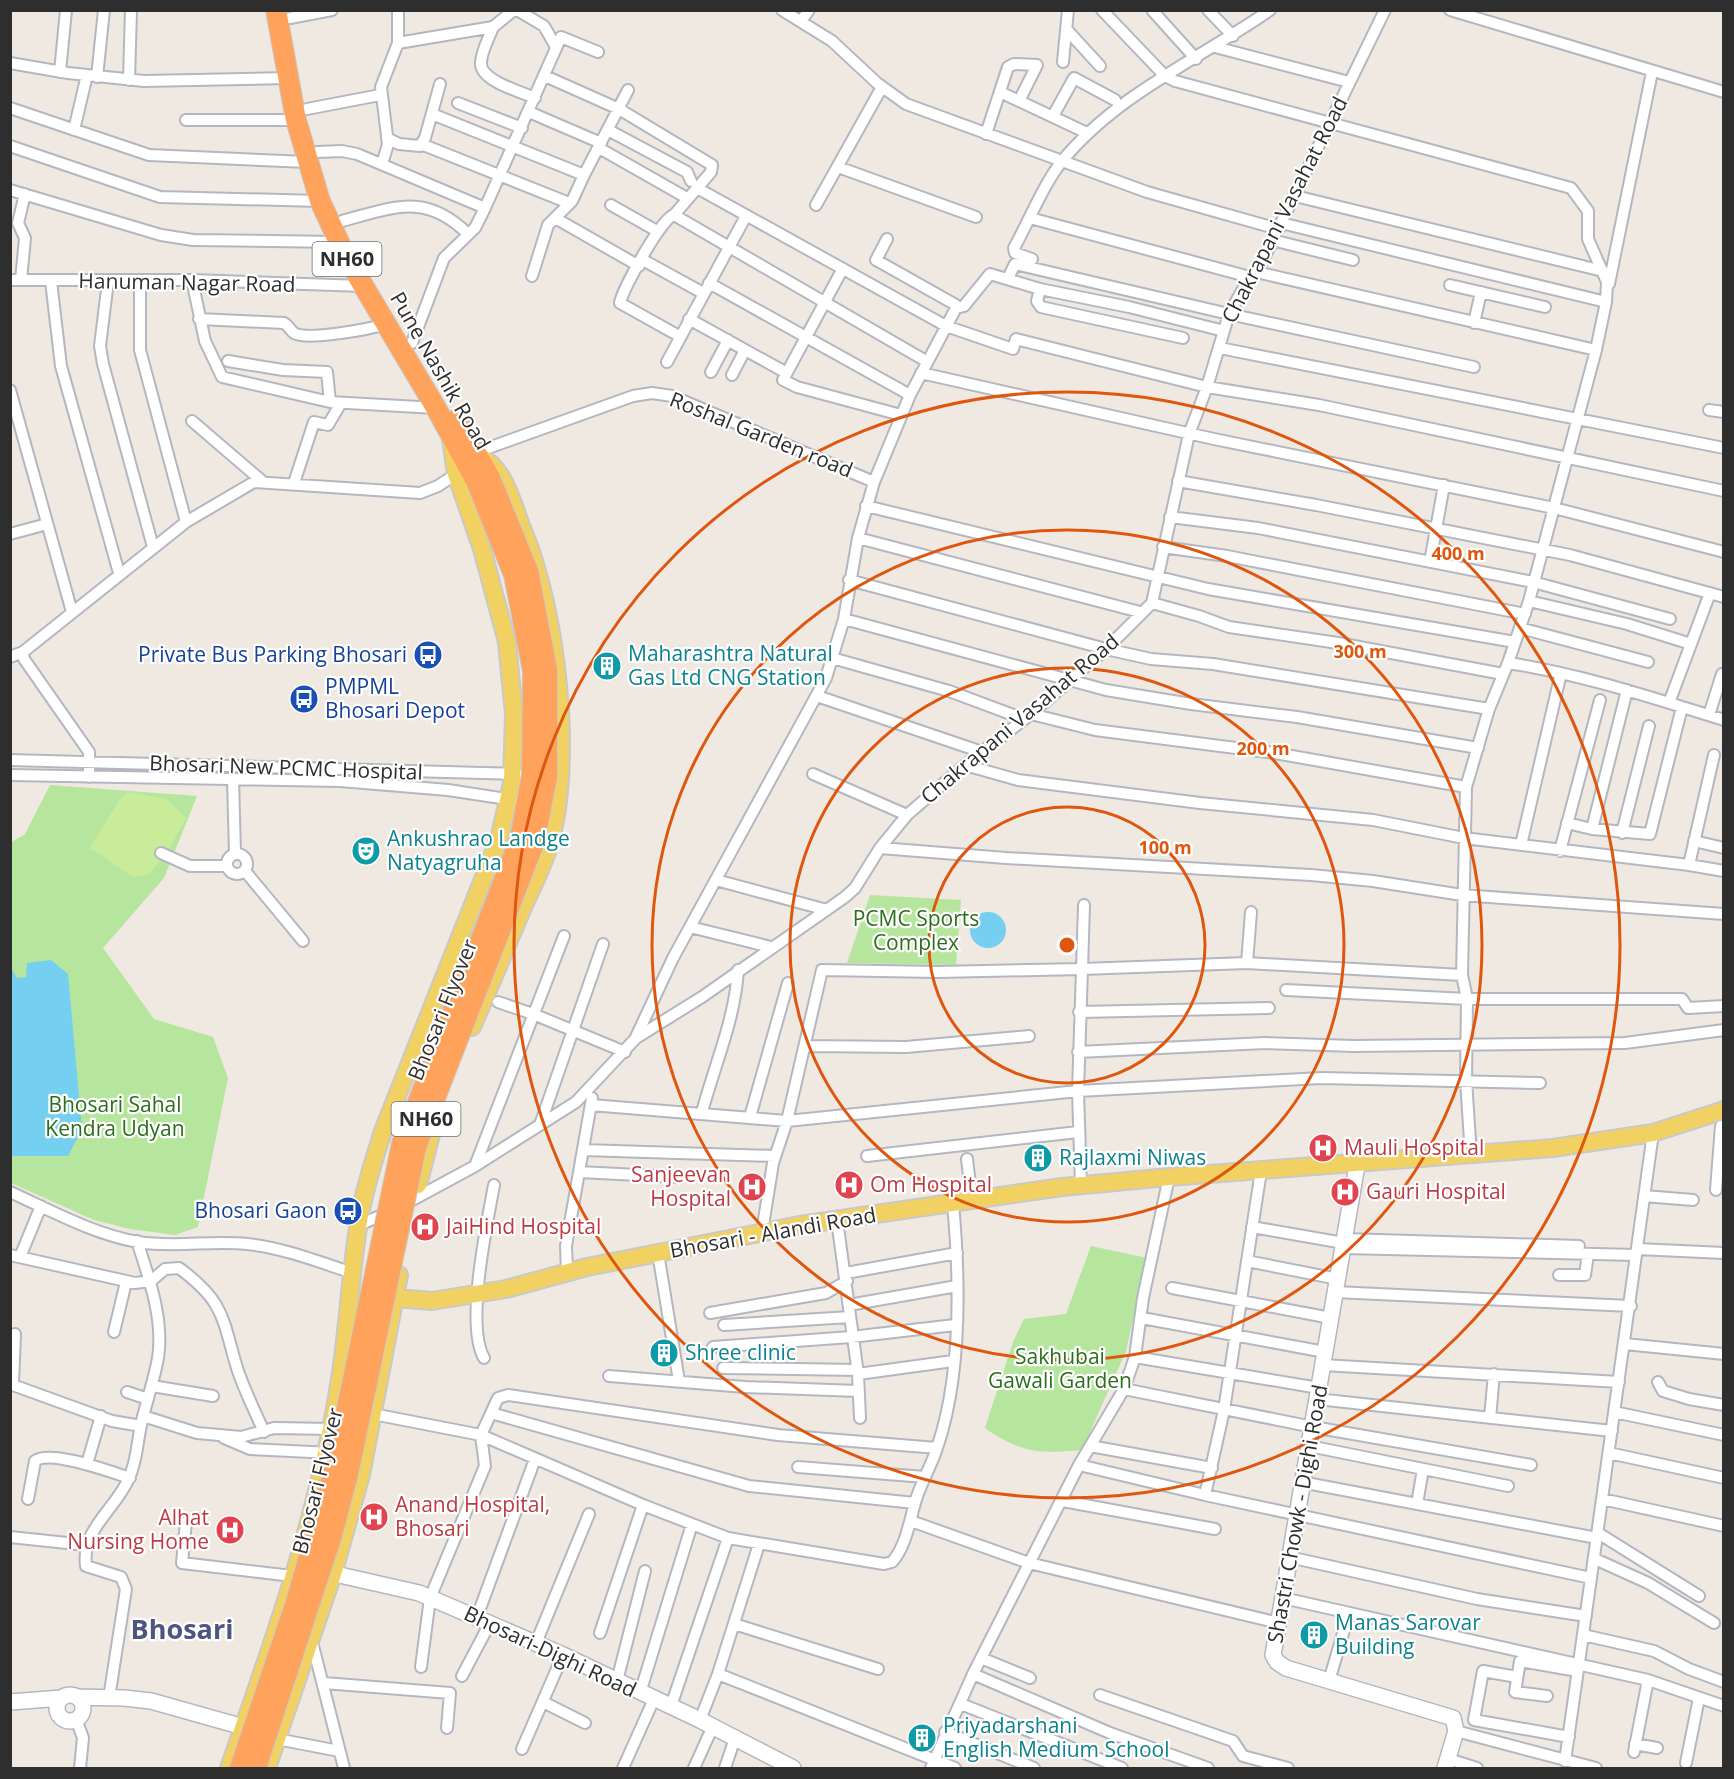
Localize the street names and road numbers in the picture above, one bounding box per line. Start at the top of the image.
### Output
street label: Chakrapani Vasahat Road [1215,92,1353,328]
road number: NH60 [312,242,382,276]
street label: Hanuman Nagar Road [78,266,296,298]
street label: Pune Nashik Road [384,286,497,455]
street label: Roshal Garden road [666,385,857,484]
street label: Chakrapani Vasahat Road [914,627,1124,810]
street label: Bhosari New PCMC Hospital [149,748,423,786]
street label: Bhosari Flyover [401,934,483,1085]
road number: NH60 [392,1102,460,1136]
street label: Bhosari - Alandi Road [667,1200,878,1264]
street label: Shastri Chowk - Dighi Road [1260,1382,1334,1645]
street label: Bhosari Flyover [285,1404,349,1557]
street label: Bhosari-Dighi Road [460,1599,641,1703]

